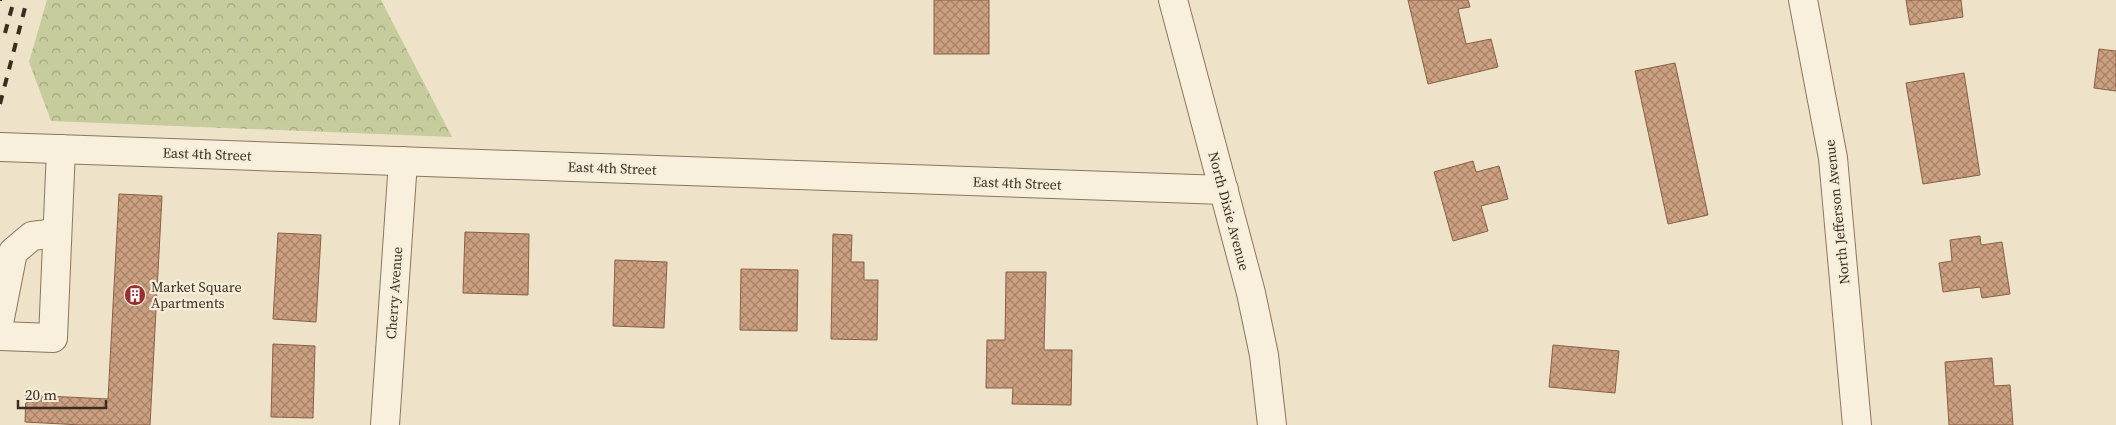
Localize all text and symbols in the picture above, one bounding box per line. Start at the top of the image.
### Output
street label: North Jefferson Avenue [1819,139,1855,285]
street label: East 4th Street [162,142,252,166]
street label: North Dixie Avenue [1204,149,1254,273]
street label: East 4th Street [567,156,657,180]
street label: East 4th Street [972,171,1062,195]
street label: Cherry Avenue [381,246,407,340]
place label: Market Square Apartments [151,277,242,313]
building icon: Market Square Apartments [123,283,147,307]
scale bar [18,378,105,410]
text: 20 m [25,384,57,405]

